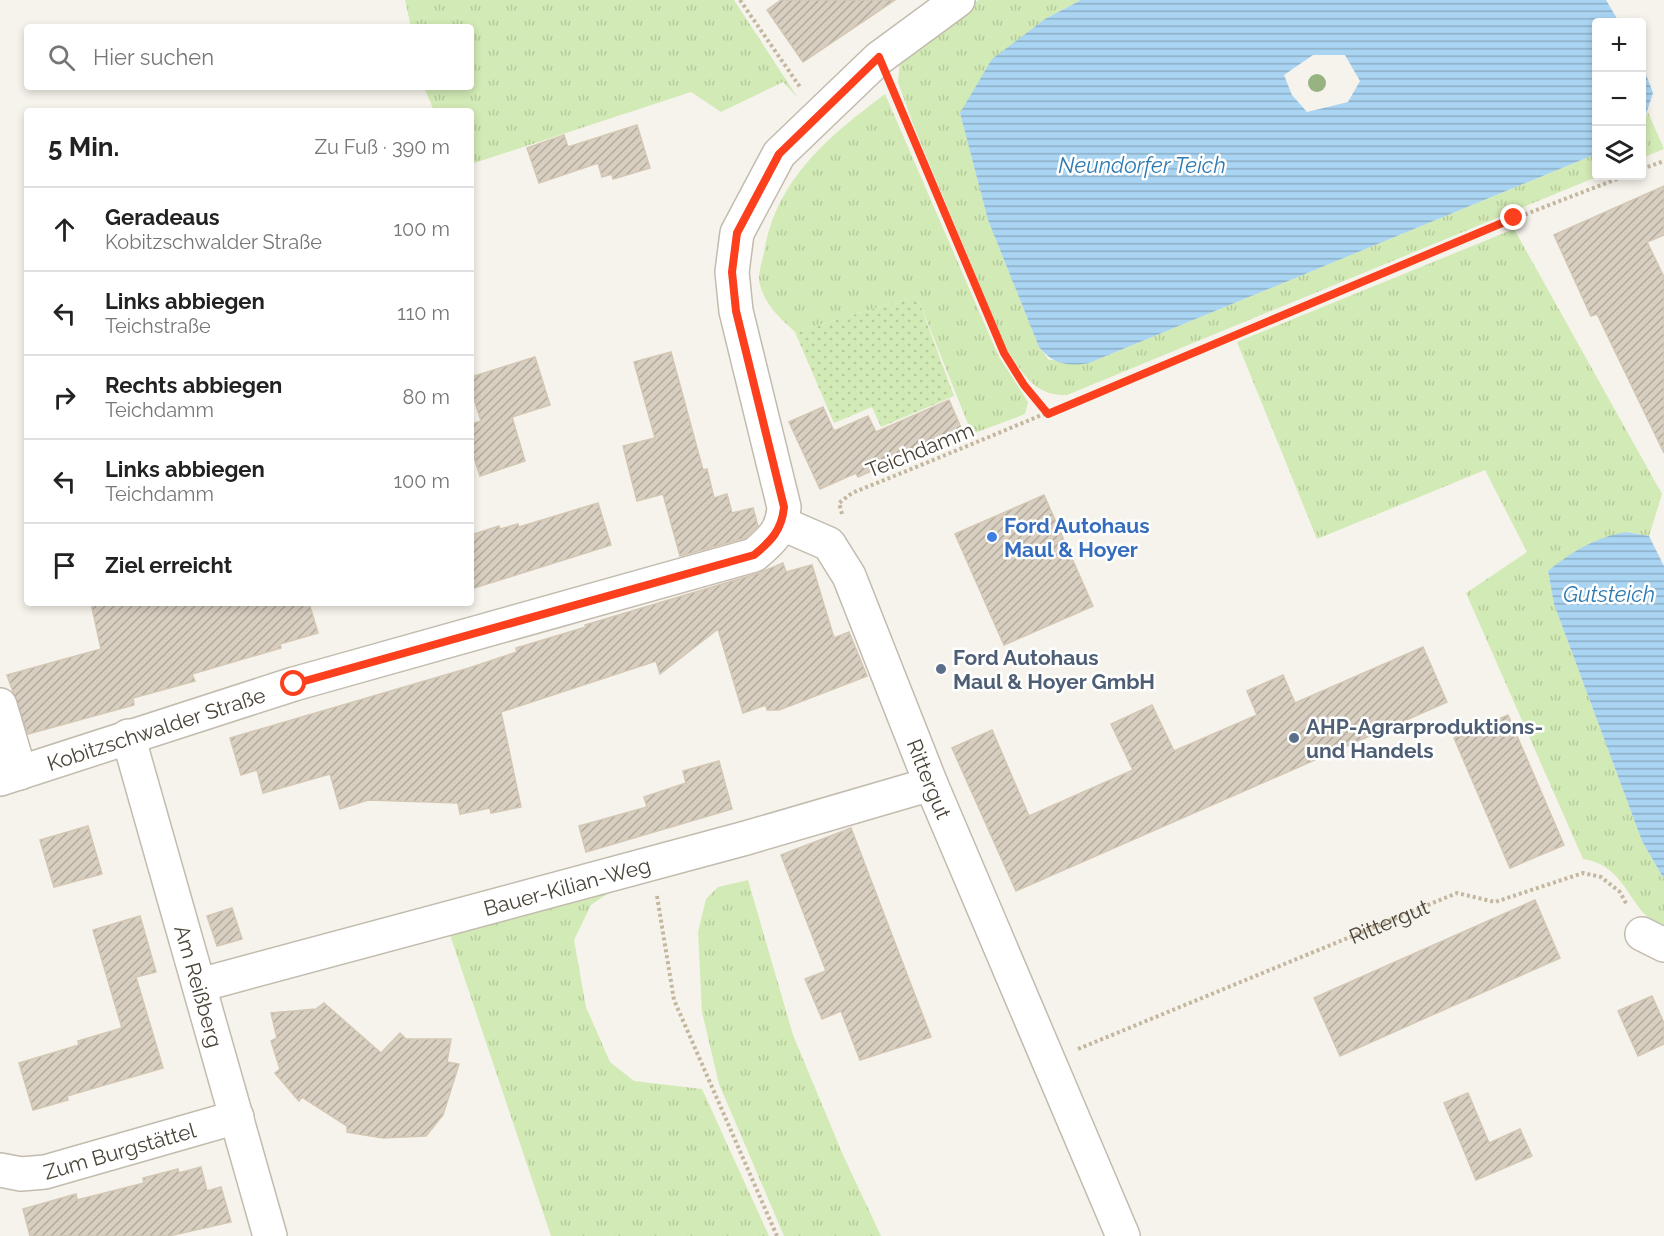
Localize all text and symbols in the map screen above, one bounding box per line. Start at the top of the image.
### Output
map controls [1592,18,1646,180]
button: + [1592,18,1646,72]
search box [24,24,474,90]
icon: search [45,41,78,74]
text: Hier suchen [93,44,214,70]
button: − [1592,72,1646,126]
button: layers [1592,126,1646,180]
text: 5 Min. [48,132,119,162]
text: Zu Fuß · 390 m [315,135,450,159]
water label: Neundorfer Teich [1058,152,1226,178]
text: Geradeaus [105,204,220,230]
route end [1500,204,1526,230]
icon: ahead [48,213,81,246]
text: 100 m [393,217,450,241]
text: Kobitzschwalder Straße [105,230,322,254]
text: Links abbiegen [105,288,265,314]
icon: left [48,297,81,330]
text: 110 m [397,301,450,325]
text: Teichstraße [105,314,211,338]
text: Rechts abbiegen [105,372,282,398]
icon: right [48,381,81,414]
text: 80 m [402,385,450,409]
text: Teichdamm [105,398,214,422]
street label: Teichdamm [862,417,978,483]
text: Links abbiegen [105,456,265,482]
icon: left [48,465,81,498]
text: 100 m [393,469,450,493]
text: Teichdamm [105,482,214,506]
place label: Ford Autohaus Maul & Hoyer [1004,513,1150,562]
marker: Ford Autohaus Maul & Hoyer [985,530,999,544]
icon: arrive [48,549,81,582]
text: Ziel erreicht [105,552,232,578]
water label: Gutsteich [1563,581,1655,607]
place label: Ford Autohaus Maul & Hoyer GmbH [953,645,1155,694]
marker: Ford Autohaus Maul & Hoyer GmbH [934,662,948,676]
route start [280,670,306,696]
street label: Kobitzschwalder Straße [44,682,268,776]
place label: AHP-Agrarproduktions- und Handels [1306,714,1543,763]
marker: AHP-Agrarproduktions- und Handels [1287,731,1301,745]
street label: Rittergut [902,735,957,823]
street label: Bauer-Kilian-Weg [481,852,653,921]
street label: Rittergut [1345,894,1432,949]
street label: Am Reißberg [170,922,228,1050]
street label: Zum Burgstättel [41,1117,199,1184]

